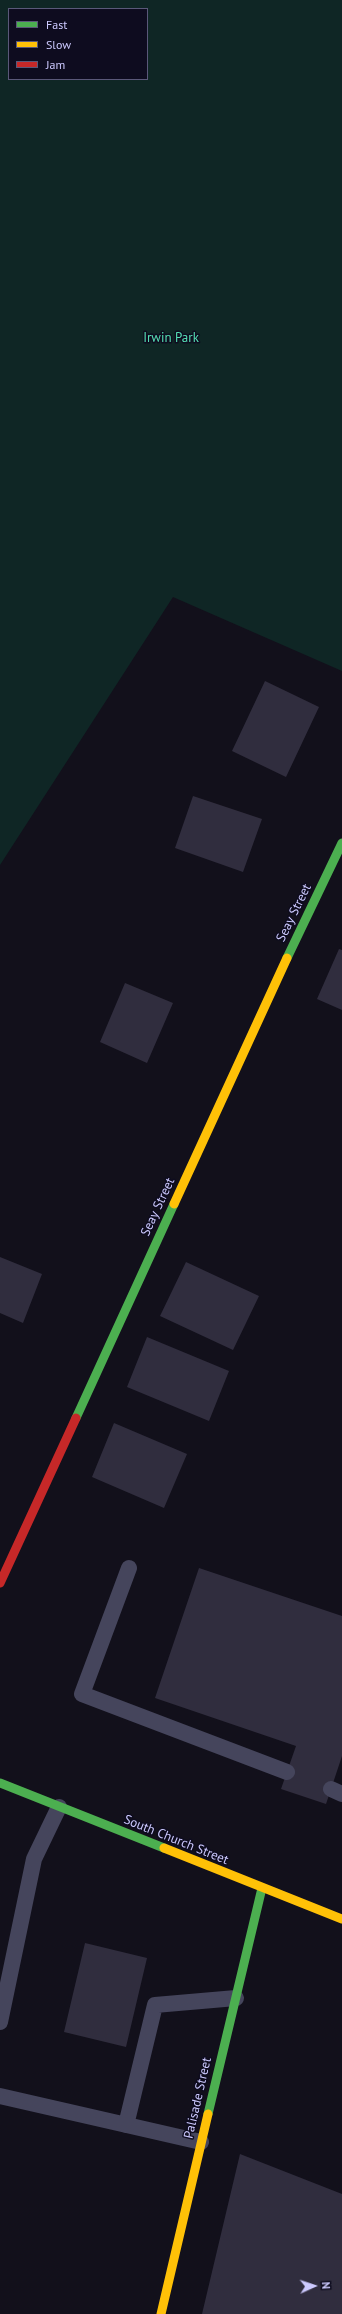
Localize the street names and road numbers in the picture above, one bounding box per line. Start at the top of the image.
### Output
street label: Seay Street [273,881,315,945]
street label: Seay Street [138,1175,178,1239]
street label: South Church Street [121,1812,231,1868]
street label: Palisade Street [181,2056,215,2140]

